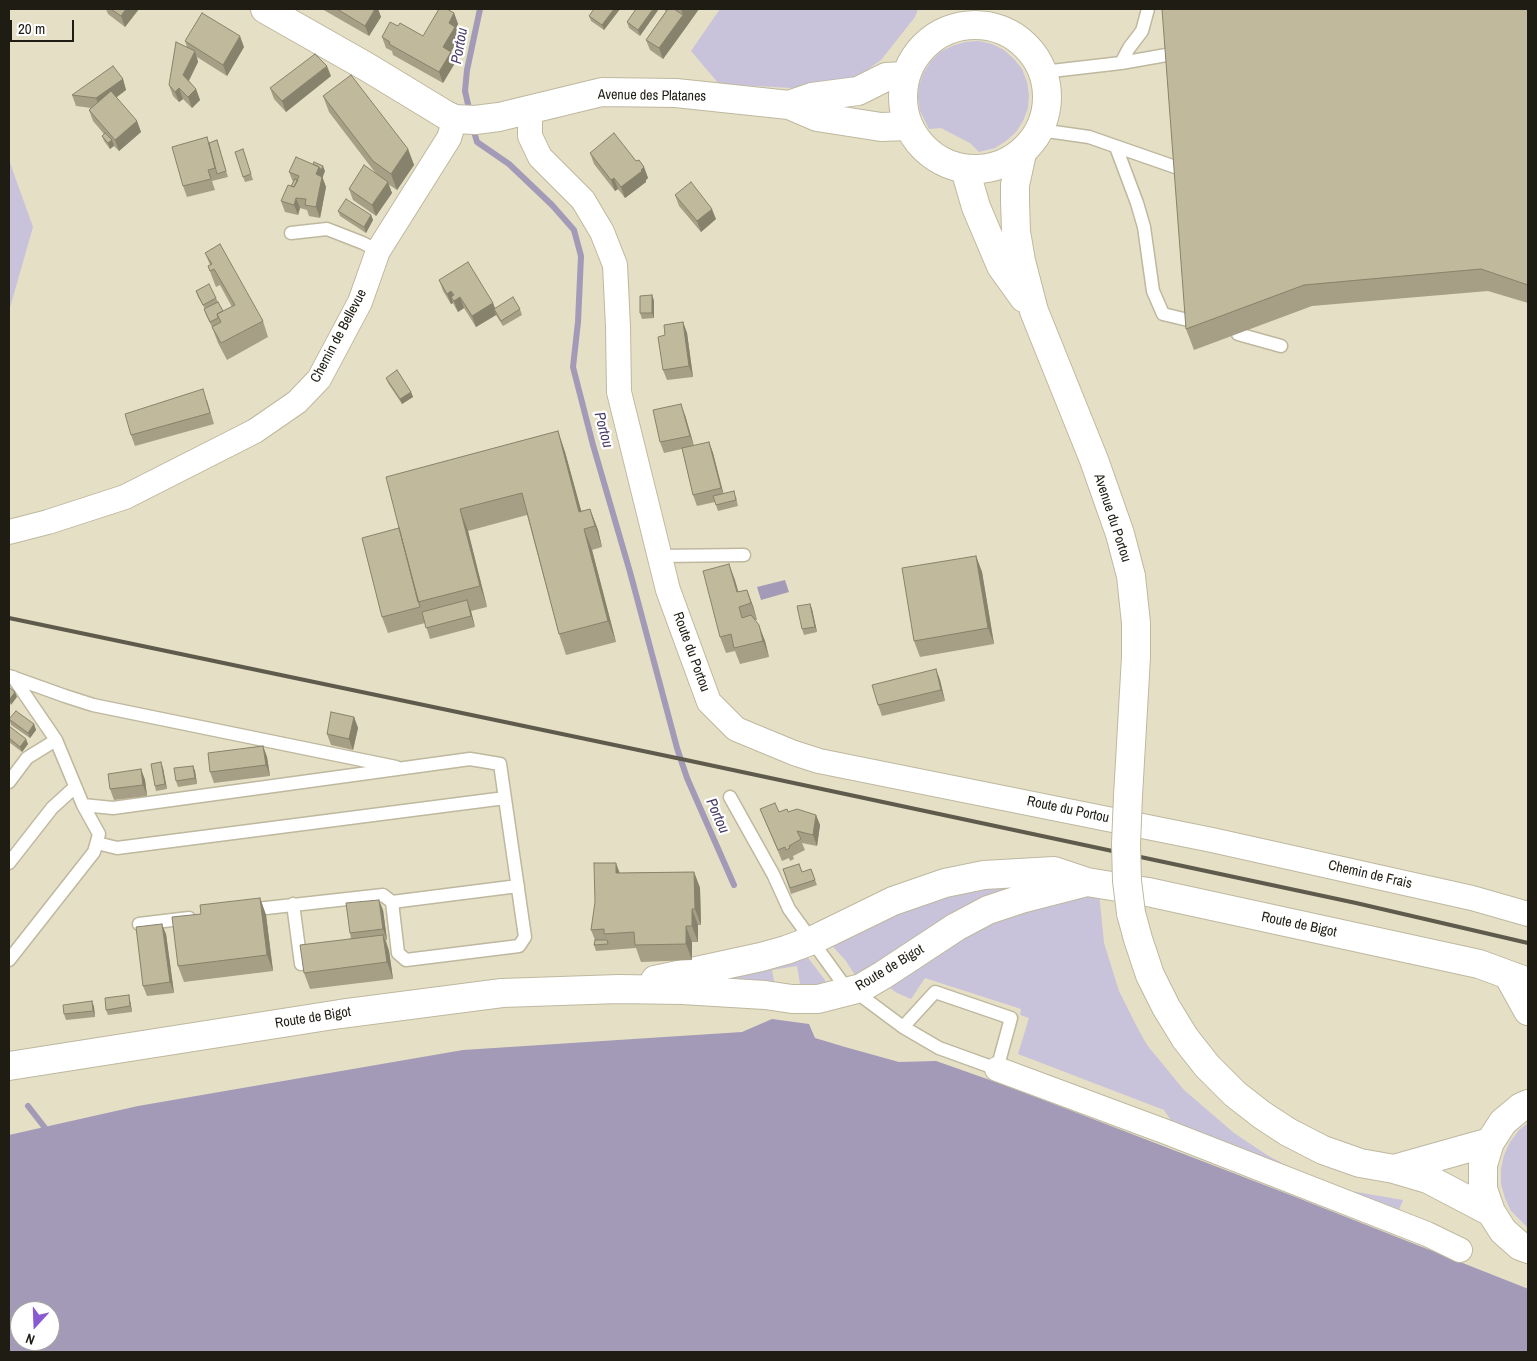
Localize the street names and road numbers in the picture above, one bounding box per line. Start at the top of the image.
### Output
street label: Avenue des Platanes [598,87,706,105]
street label: Chemin de Bellevue [307,286,371,386]
street label: Avenue du Portou [1090,472,1134,564]
street label: Route du Portou [669,610,713,694]
street label: Route du Portou [1025,793,1111,827]
street label: Chemin de Frais [1326,857,1414,893]
street label: Route de Bigot [1260,909,1338,941]
street label: Route de Bigot [853,941,927,995]
street label: Route de Bigot [274,1004,352,1032]

